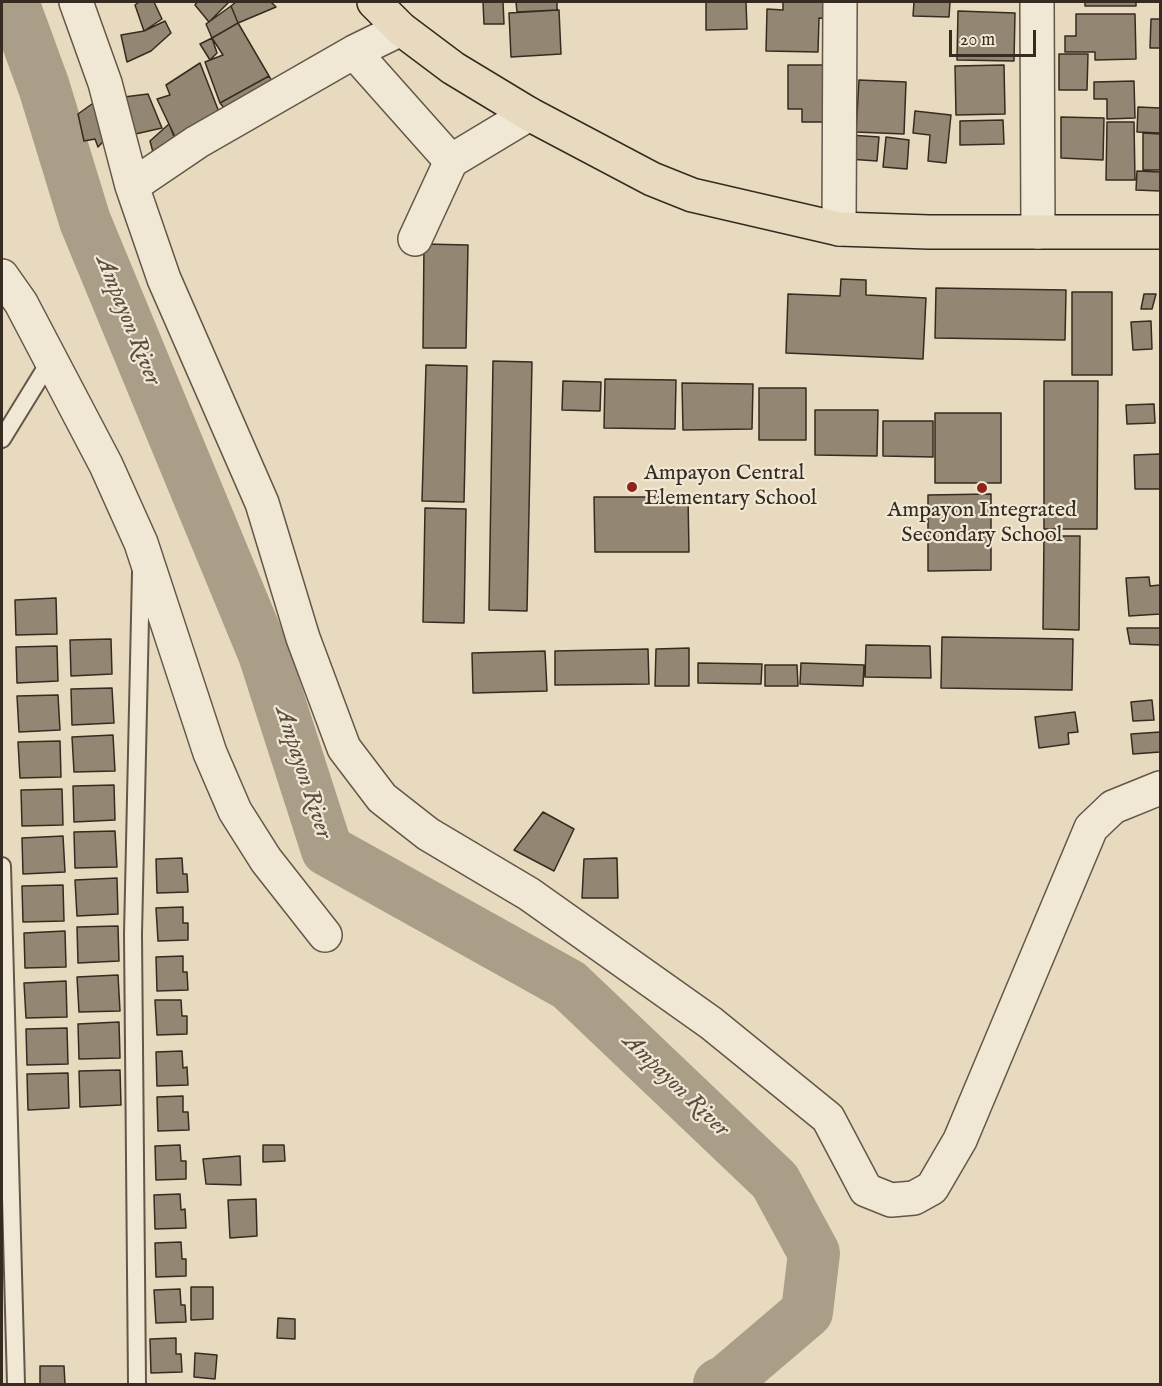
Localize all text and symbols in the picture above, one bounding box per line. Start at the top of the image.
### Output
scale bar [952,18,1039,56]
text: 20 m [960,29,995,52]
water label: Ampayon River [88,252,166,390]
place label: Ampayon Central Elementary School [644,461,817,512]
marker: Ampayon Central Elementary School [625,480,639,494]
marker: Ampayon Integrated Secondary School [975,481,989,495]
place label: Ampayon Integrated Secondary School [887,498,1077,550]
water label: Ampayon River [267,703,337,843]
water label: Ampayon River [616,1028,734,1144]

